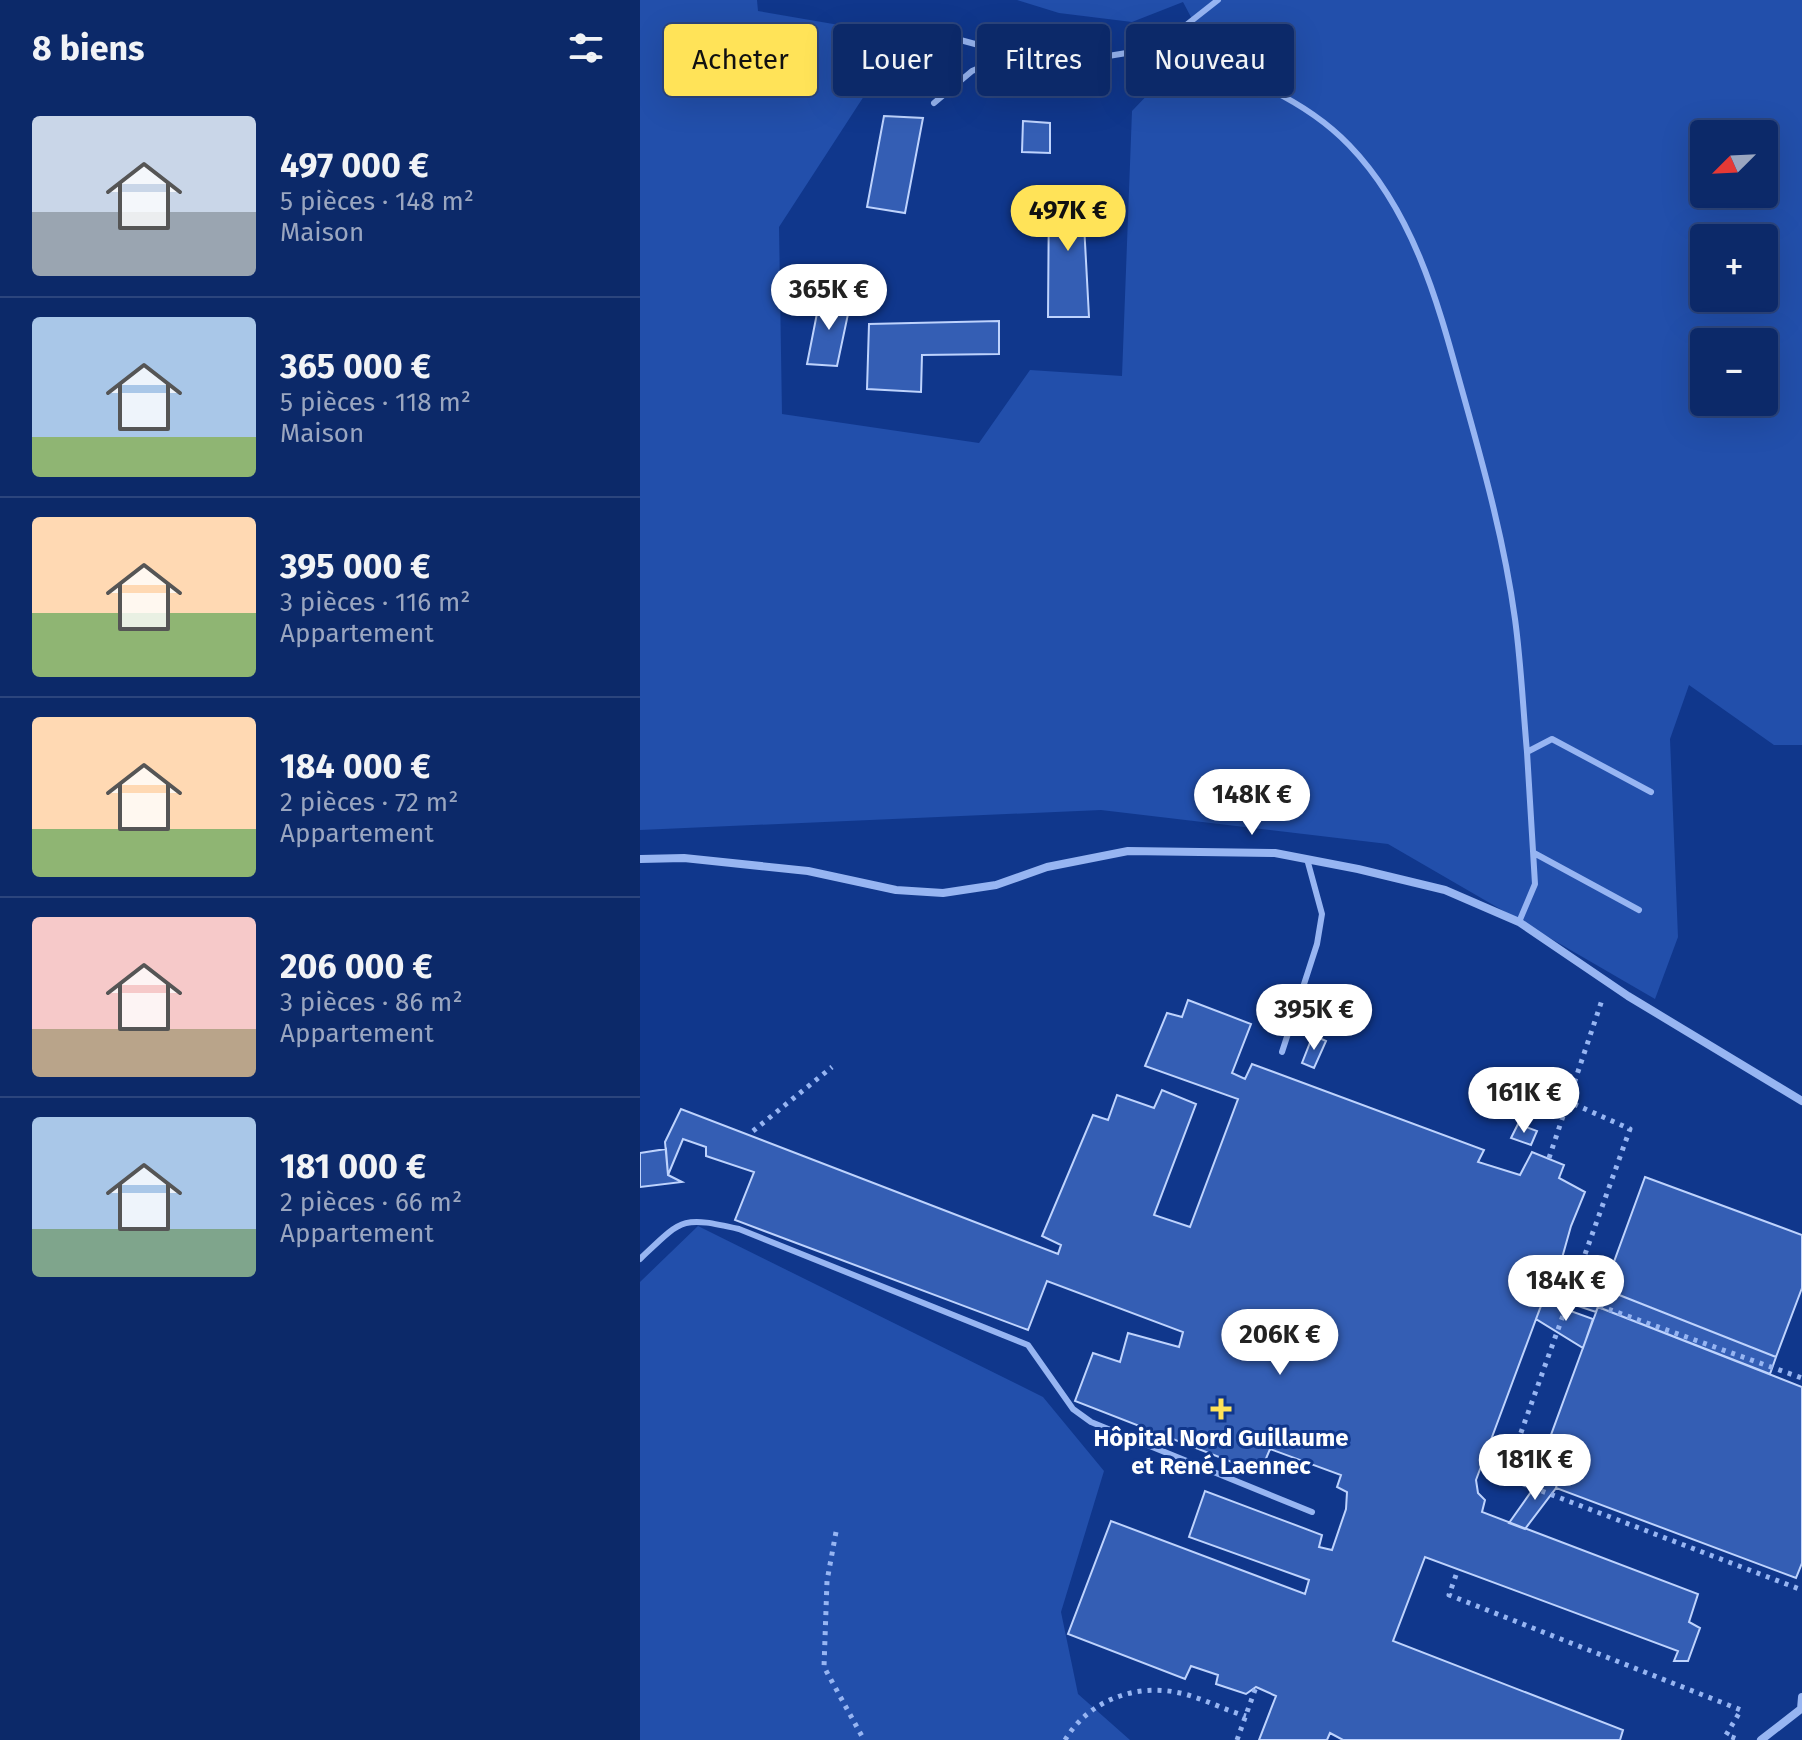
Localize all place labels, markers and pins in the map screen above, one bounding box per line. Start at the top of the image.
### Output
pin: 497K € [1003,185,1133,253]
pin: 365K € [764,264,894,332]
pin: 148K € [1187,769,1317,837]
pin: 395K € [1249,984,1379,1052]
pin: 161K € [1459,1067,1589,1135]
pin: 184K € [1501,1255,1631,1323]
pin: 206K € [1215,1309,1345,1377]
marker: Hôpital Nord Guillaume et René Laennec [1210,1398,1232,1420]
place label: Hôpital Nord Guillaume et René Laennec [1093,1424,1349,1480]
pin: 181K € [1470,1434,1600,1502]

